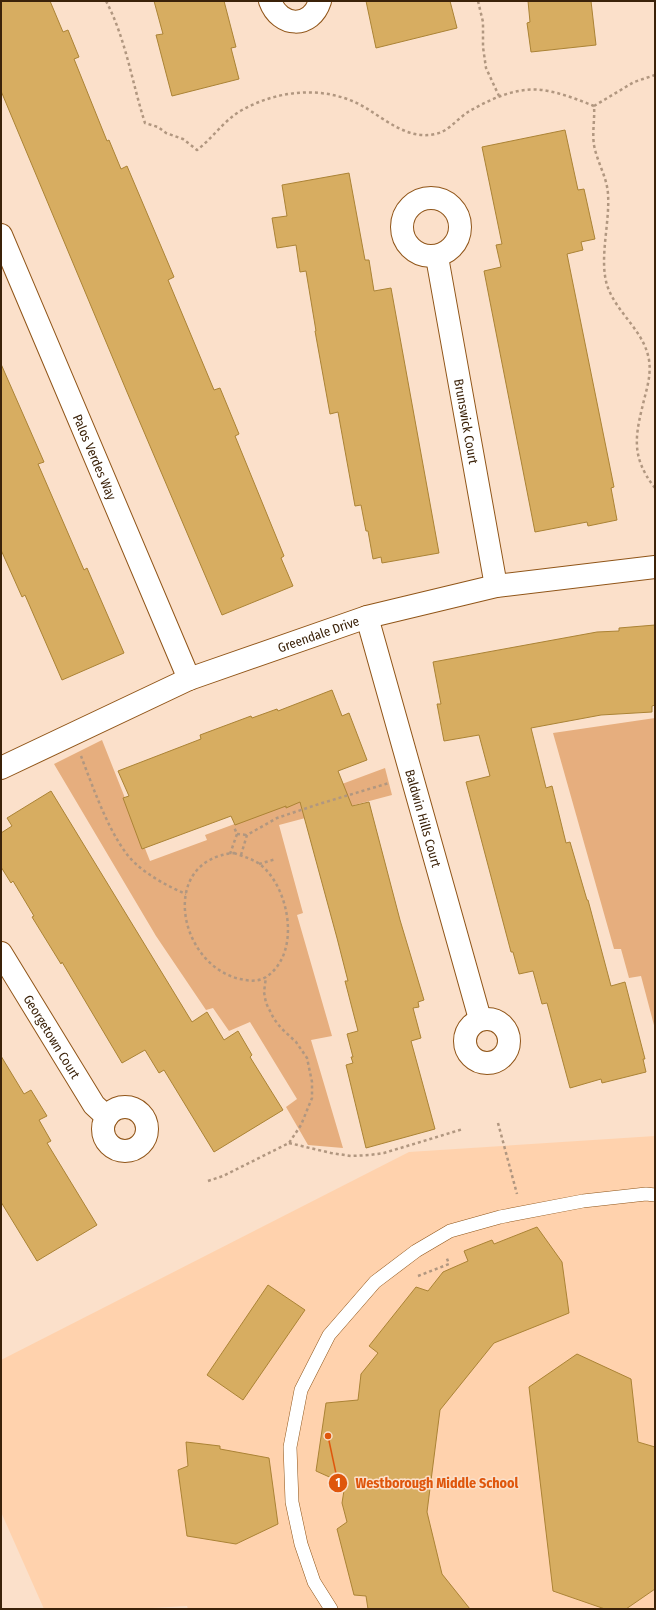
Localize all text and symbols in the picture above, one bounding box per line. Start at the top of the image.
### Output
street label: Brunswick Court [451,378,482,466]
street label: Palos Verdes Way [70,412,120,502]
street label: Greendale Drive [276,613,361,655]
street label: Baldwin Hills Court [403,768,445,870]
street label: Georgetown Court [21,992,84,1082]
callout: Westborough Middle School [328,1470,527,1496]
text: Westborough Middle School [356,1475,519,1492]
text: 1 [335,1476,341,1490]

